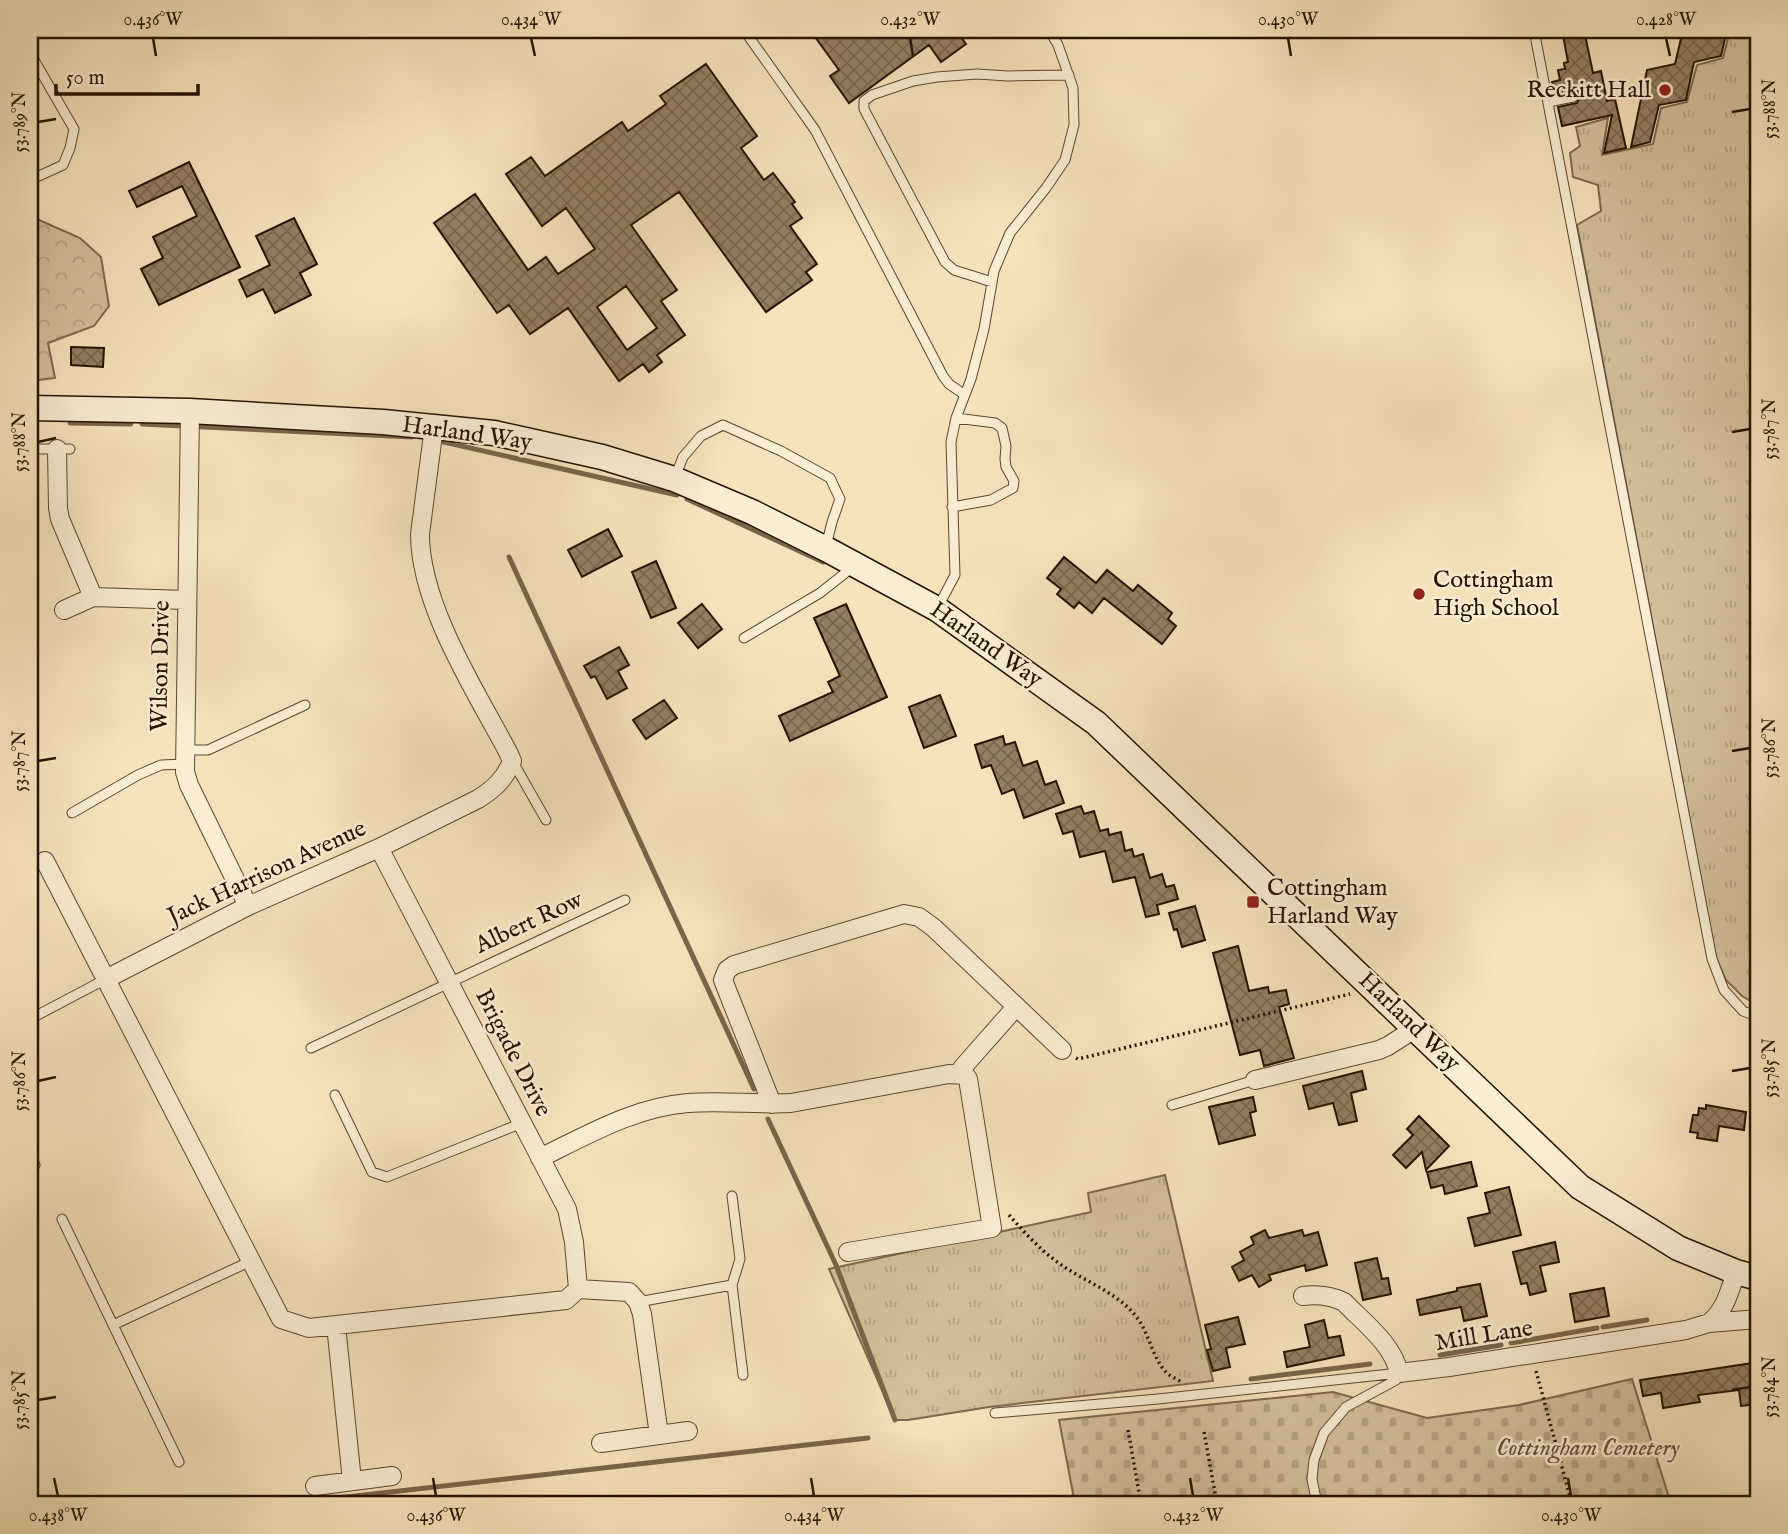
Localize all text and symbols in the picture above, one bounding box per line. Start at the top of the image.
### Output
text: 0.436°W [124,9,183,32]
text: 0.434°W [501,9,562,32]
text: 0.432°W [880,9,941,32]
text: 0.430°W [1258,9,1319,32]
text: 0.428°W [1636,9,1697,32]
scale bar [56,52,198,96]
text: 50 m [66,65,105,92]
place label: Reckitt Hall [1527,75,1651,106]
text: 53.788°N [1759,79,1782,139]
marker: Reckitt Hall [1657,82,1673,98]
text: 53.789°N [9,91,32,152]
text: 53.787°N [1759,398,1782,460]
street label: Harland Way [400,410,534,458]
text: 53.788°N [9,412,32,472]
place label: Cottingham High School [1433,565,1559,624]
marker: Cottingham High School [1411,586,1427,602]
street label: Harland Way [923,595,1049,695]
street label: Wilson Drive [144,600,178,732]
text: 53.786°N [1759,717,1782,778]
text: 53.787°N [9,730,32,792]
street label: Jack Harrison Avenue [160,813,371,934]
place label: Cottingham Harland Way [1267,873,1398,932]
street label: Albert Row [469,884,589,962]
marker: Cottingham Harland Way [1245,894,1261,910]
street label: Harland Way [1351,965,1467,1079]
street label: Brigade Drive [468,984,558,1122]
text: 53.785°N [1759,1038,1782,1098]
text: 53.786°N [9,1050,32,1111]
street label: Mill Lane [1433,1313,1535,1359]
text: 53.784°N [1759,1356,1782,1418]
text: 53.785°N [9,1370,32,1430]
park label: Cottingham Cemetery [1497,1433,1681,1464]
text: 0.438°W [29,1505,88,1528]
text: 0.436°W [407,1505,466,1528]
text: 0.434°W [784,1505,845,1528]
text: 0.432°W [1163,1505,1224,1528]
text: 0.430°W [1541,1505,1602,1528]

